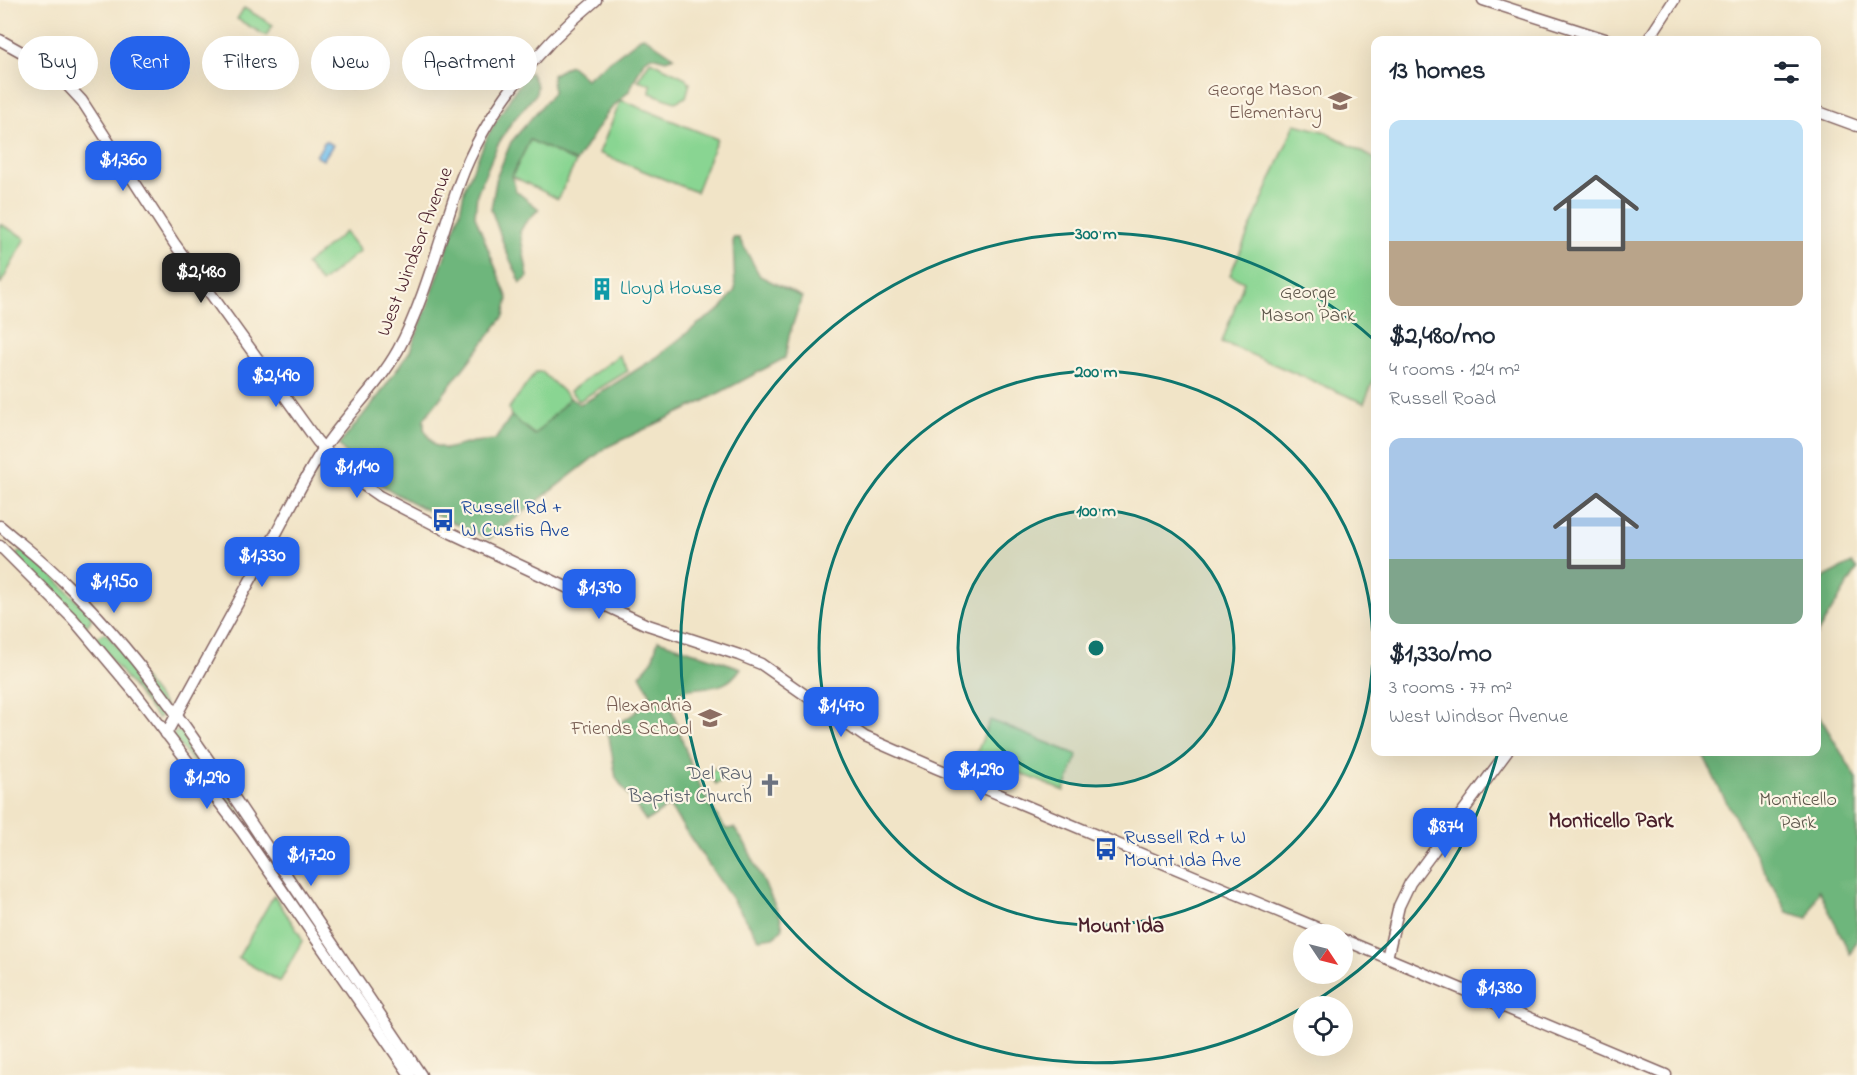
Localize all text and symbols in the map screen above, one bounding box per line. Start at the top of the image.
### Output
chip: Buy [18,36,98,90]
chip: Rent [110,36,190,90]
chip: Filters [202,36,299,90]
chip: New [311,36,390,90]
chip: Apartment [402,36,537,90]
text: 13 homes [1389,53,1485,91]
icon: filters [1770,56,1803,89]
place label: George Mason Elementary [1208,76,1322,128]
school or university icon: George Mason Elementary [1327,88,1353,114]
pin: $1,360 [74,141,172,192]
text: $1,360 [99,146,147,175]
icon: home [1542,159,1650,267]
street label: West Windsor Avenue [370,163,462,341]
text: 300 m [1074,222,1117,248]
pin: $2,480 [152,253,250,304]
text: $2,480 [176,258,226,287]
place label: Lloyd House [620,275,722,304]
building icon: Lloyd House [589,276,615,302]
park label: George Mason Park [1261,279,1355,331]
text: $2,480/mo [1389,318,1496,356]
text: 4 rooms · 124 m² [1389,356,1520,385]
pin: $2,490 [227,357,325,408]
text: 200 m [1074,360,1118,386]
text: $2,490 [252,362,300,391]
text: Russell Road [1389,385,1496,414]
pin: $1,140 [308,448,406,499]
text: $1,140 [334,453,380,482]
icon: home [1542,477,1650,585]
place label: Russell Rd + W Custis Ave [461,494,569,546]
text: 100 m [1076,499,1116,525]
bus stop icon: Russell Rd + W Custis Ave [430,507,456,533]
pin: $1,330 [213,537,311,588]
text: $1,330 [238,542,286,571]
pin: $1,950 [65,563,163,614]
text: $1,950 [90,568,138,597]
pin: $1,390 [550,569,648,620]
text: $1,390 [577,574,621,603]
text: $1,330/mo [1389,636,1492,674]
centre of rings [1086,638,1106,658]
text: 3 rooms · 77 m² [1389,674,1512,703]
pin: $1,470 [792,687,890,738]
place label: Alexandria Friends School [570,692,692,744]
text: $1,470 [817,692,865,721]
text: West Windsor Avenue [1389,703,1568,732]
school or university icon: Alexandria Friends School [697,705,723,731]
pin: $1,290 [932,751,1030,802]
text: $1,290 [958,756,1004,785]
pin: $1,290 [158,759,256,810]
place label: Del Ray Baptist Church [627,760,752,812]
text: $1,290 [184,764,230,793]
church icon: Del Ray Baptist Church [757,772,783,798]
park label: Monticello Park [1759,786,1837,838]
district label: Monticello Park [1549,807,1674,837]
pin: $874 [1409,808,1481,859]
text: $874 [1427,813,1463,842]
place label: Russell Rd + W Mount Ida Ave [1124,824,1246,876]
pin: $1,720 [262,836,360,887]
bus stop icon: Russell Rd + W Mount Ida Ave [1093,836,1119,862]
text: $1,720 [287,841,335,870]
district label: Mount Ida [1078,912,1164,942]
north arrow [1293,924,1353,984]
map controls [1293,924,1353,1056]
pin: $1,380 [1450,969,1548,1020]
text: $1,380 [1476,974,1522,1003]
button: locate [1293,996,1353,1056]

